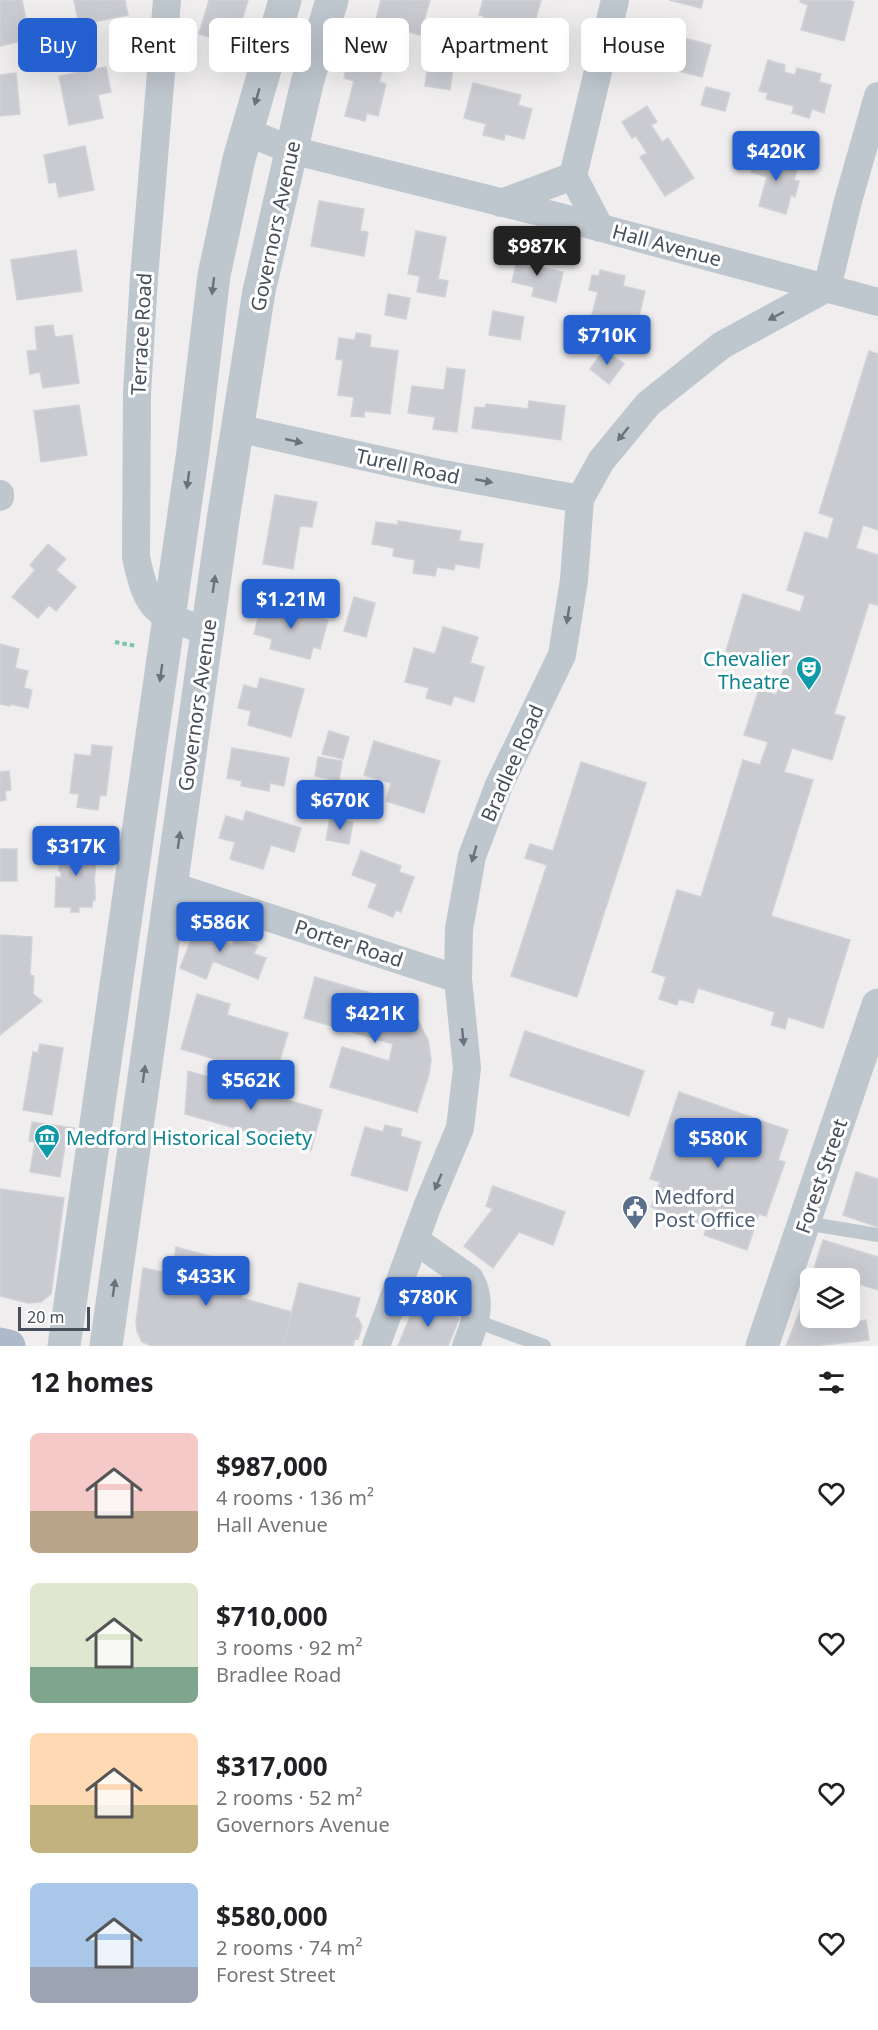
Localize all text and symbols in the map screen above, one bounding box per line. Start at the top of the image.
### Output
chip: Buy [18,18,97,72]
chip: Rent [109,18,197,72]
chip: Filters [209,18,311,72]
chip: New [323,18,409,72]
chip: Apartment [421,18,569,72]
chip: House [581,18,686,72]
one-way arrow [252,88,261,106]
pin: $420K [734,131,818,182]
text: $420K [746,137,806,164]
street label: Governors Avenue [244,138,306,314]
street label: Hall Avenue [610,217,724,273]
pin: $987K [495,226,579,277]
text: $987K [507,232,567,259]
street label: Terrace Road [124,272,158,396]
one-way arrow [208,277,218,296]
one-way arrow [767,311,784,321]
pin: $710K [565,315,649,366]
text: $710K [577,321,637,348]
one-way arrow [617,426,630,442]
one-way arrow [285,436,303,446]
street label: Turell Road [354,442,462,490]
one-way arrow [184,470,193,489]
one-way arrow [475,477,494,486]
one-way arrow [209,574,218,593]
pin: $1.21M [242,579,340,630]
text: $1.21M [256,585,326,612]
one-way arrow [564,606,573,625]
street label: Governors Avenue [172,617,222,793]
place label: Chevalier Theatre [703,645,790,695]
theatre icon: Chevalier Theatre [794,654,824,692]
one-way arrow [156,663,165,682]
street label: Bradlee Road [474,700,550,826]
pin: $670K [298,780,382,831]
text: $670K [310,786,370,813]
pin: $317K [34,826,118,877]
one-way arrow [174,830,183,849]
text: $317K [46,832,106,859]
one-way arrow [469,845,478,863]
pin: $586K [178,902,262,953]
text: $586K [190,908,250,935]
street label: Porter Road [291,913,407,973]
pin: $421K [333,993,417,1044]
text: $421K [345,999,405,1026]
one-way arrow [459,1027,468,1046]
pin: $562K [209,1060,293,1111]
one-way arrow [140,1065,149,1084]
text: $562K [221,1066,281,1093]
street label: Forest Street [789,1115,853,1237]
pin: $580K [676,1118,760,1169]
museum icon: Medford Historical Society [32,1122,62,1160]
place label: Medford Historical Society [66,1124,313,1151]
text: $580K [688,1124,748,1151]
one-way arrow [433,1174,442,1191]
place label: Medford Post Office [654,1183,756,1233]
public building icon: Medford Post Office [620,1193,650,1231]
pin: $433K [164,1256,248,1307]
text: $433K [176,1262,236,1289]
map controls [800,1268,860,1328]
button: layers [800,1268,860,1328]
pin: $780K [386,1277,470,1328]
one-way arrow [110,1278,119,1297]
text: $780K [398,1283,458,1310]
scale bar [18,1304,90,1332]
text: 20 m [27,1306,64,1328]
text: 12 homes [30,1364,154,1400]
icon: filters [815,1366,848,1399]
text: $987,000 [216,1448,328,1484]
icon: home [78,1457,150,1529]
icon: heart [815,1477,848,1510]
text: 4 rooms · 136 m² [216,1484,374,1511]
text: Hall Avenue [216,1511,328,1538]
text: $710,000 [216,1598,328,1634]
icon: home [78,1607,150,1679]
icon: heart [815,1627,848,1660]
text: 3 rooms · 92 m² [216,1634,363,1661]
text: Bradlee Road [216,1661,341,1688]
text: $317,000 [216,1748,328,1784]
icon: home [78,1757,150,1829]
icon: heart [815,1777,848,1810]
text: 2 rooms · 52 m² [216,1784,363,1811]
text: Governors Avenue [216,1811,390,1838]
text: $580,000 [216,1898,328,1934]
icon: home [78,1907,150,1979]
icon: heart [815,1927,848,1960]
text: 2 rooms · 74 m² [216,1934,363,1961]
text: Forest Street [216,1961,335,1988]

